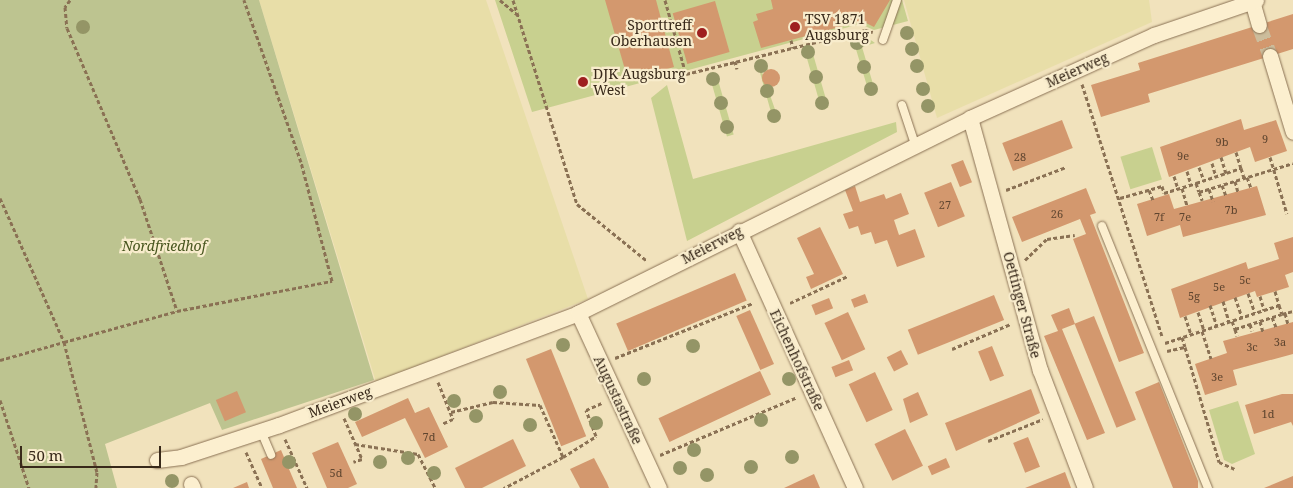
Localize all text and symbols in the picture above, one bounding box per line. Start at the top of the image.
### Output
place label: TSV 1871 Augsburg [805,11,869,44]
place label: Sporttreff Oberhausen [610,17,692,49]
marker: TSV 1871 Augsburg [789,21,801,33]
marker: Sporttreff Oberhausen [696,27,708,39]
street label: Meierweg [1043,49,1111,91]
place label: DJK Augsburg West [593,66,686,98]
marker: DJK Augsburg West [577,76,589,88]
house number: 9 [1262,132,1268,146]
house number: 9b [1216,135,1228,149]
house number: 9e [1177,149,1189,163]
house number: 28 [1014,150,1026,164]
house number: 27 [939,198,951,212]
house number: 7b [1225,203,1237,217]
house number: 26 [1051,207,1063,221]
house number: 7f [1154,210,1164,224]
house number: 7e [1179,210,1191,224]
street label: Meierweg [679,222,745,268]
park label: Nordfriedhof [122,238,206,254]
street label: Oettinger Straße [1000,250,1044,360]
house number: 5c [1239,273,1251,287]
house number: 5e [1213,280,1225,294]
house number: 5g [1188,289,1200,303]
street label: Eichenhofstraße [766,307,828,413]
house number: 3a [1274,335,1286,349]
house number: 3c [1246,340,1258,354]
street label: Augustastraße [590,353,646,447]
house number: 3e [1211,370,1223,384]
street label: Meierweg [306,383,374,421]
house number: 1d [1262,407,1274,421]
house number: 7d [423,430,435,444]
scale bar [22,436,164,468]
text: 50 m [28,445,63,465]
house number: 5d [330,466,342,480]

